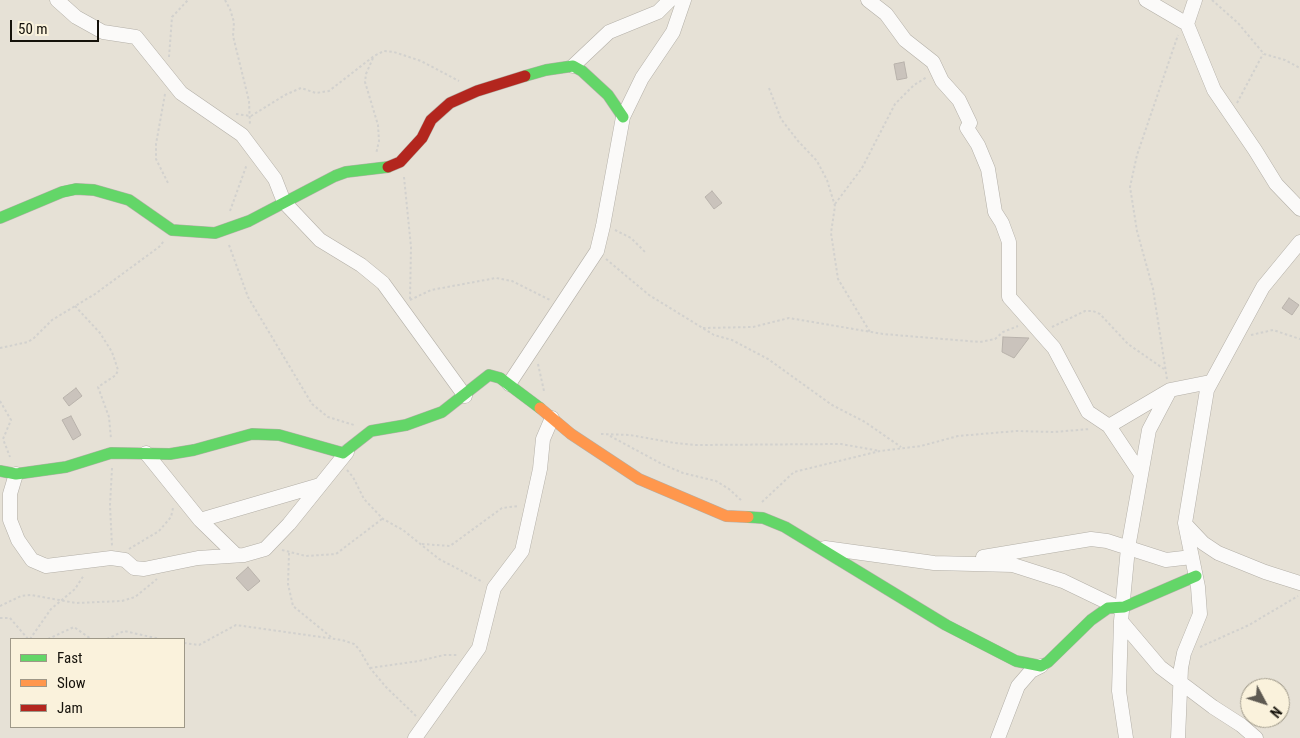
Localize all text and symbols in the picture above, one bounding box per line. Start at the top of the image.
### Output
scale bar [12,10,101,42]
text: 50 m [18,20,48,38]
legend [10,638,185,728]
text: Fast [57,649,82,667]
text: Slow [57,674,86,692]
north arrow [1240,678,1290,728]
text: Jam [57,699,83,717]
text: N [1267,704,1285,720]

